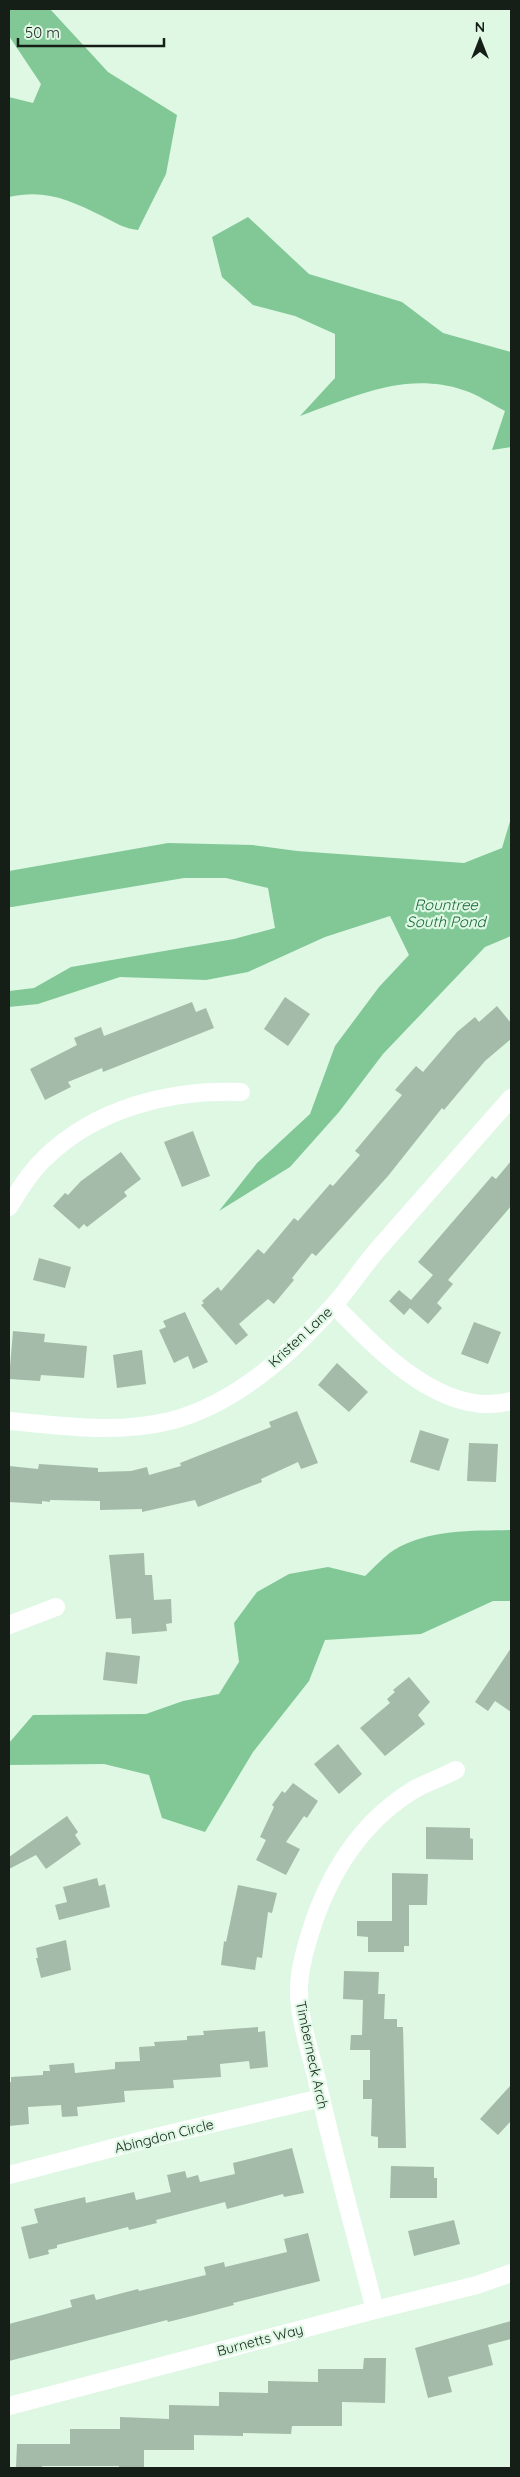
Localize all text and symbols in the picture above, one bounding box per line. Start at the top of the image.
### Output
scale bar [18,15,164,47]
north arrow [455,15,505,65]
text: N [475,18,485,36]
text: 50 m [25,23,60,42]
water label: Rountree South Pond [406,895,488,931]
street label: Kristen Lane [264,1303,336,1371]
street label: Timberneck Arch [292,1999,332,2111]
street label: Abingdon Circle [113,2115,215,2157]
street label: Burnetts Way [215,2320,305,2360]

